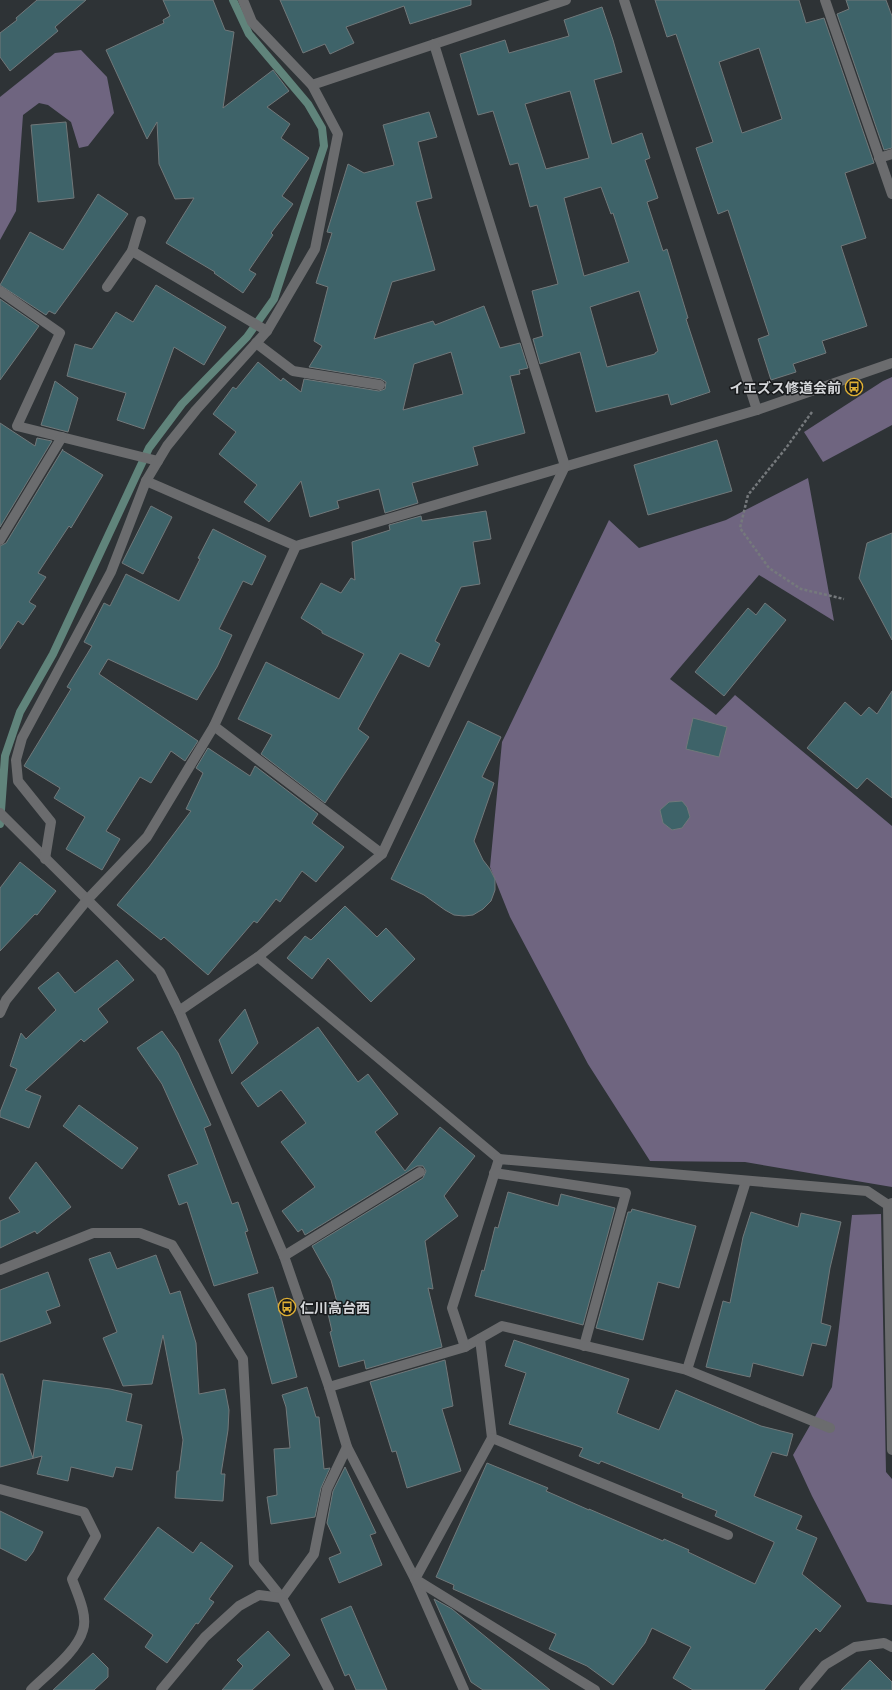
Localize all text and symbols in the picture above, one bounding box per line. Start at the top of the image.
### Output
bus stop icon: イエズス修道会前 [844,377,864,397]
place label: イエズス修道会前 [729,379,841,396]
bus stop icon: 仁川高台西 [277,1297,297,1317]
place label: 仁川高台西 [300,1299,370,1316]

